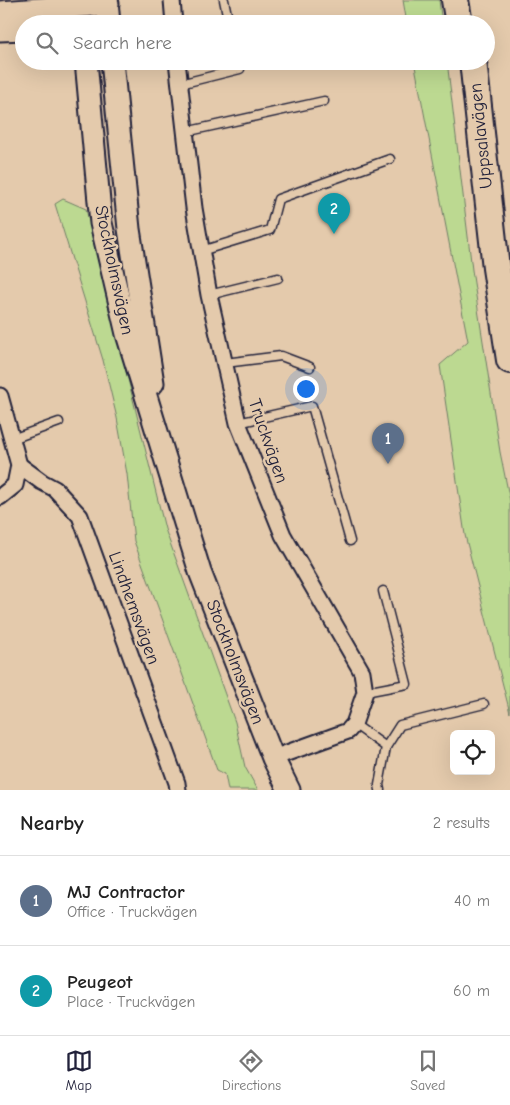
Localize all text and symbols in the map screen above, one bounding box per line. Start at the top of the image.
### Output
search box [15,15,495,70]
icon: search [33,29,61,57]
text: Search here [73,32,172,54]
street label: Uppsalavägen [465,82,497,190]
pin: 2 [318,193,350,234]
street label: Stockholmsvägen [90,203,138,337]
your location [293,376,319,402]
street label: Truckvägen [244,396,292,486]
pin: 1 [372,423,404,464]
street label: Lindhemsvägen [104,549,164,667]
street label: Stockholmsvägen [202,597,268,727]
map controls [450,730,495,775]
button: locate [450,730,495,775]
text: Nearby [20,811,84,835]
text: 2 results [433,814,490,832]
text: MJ Contractor [67,881,185,903]
text: 1 [33,892,39,910]
text: 40 m [454,892,490,910]
text: Office · Truckvägen [67,903,197,921]
text: Peugeot [67,971,132,993]
text: 2 [32,982,40,1000]
text: 60 m [453,982,490,1000]
text: Place · Truckvägen [67,993,195,1011]
tab: Map [65,1047,93,1094]
tab: Directions [222,1047,281,1094]
tab: Saved [410,1047,445,1094]

